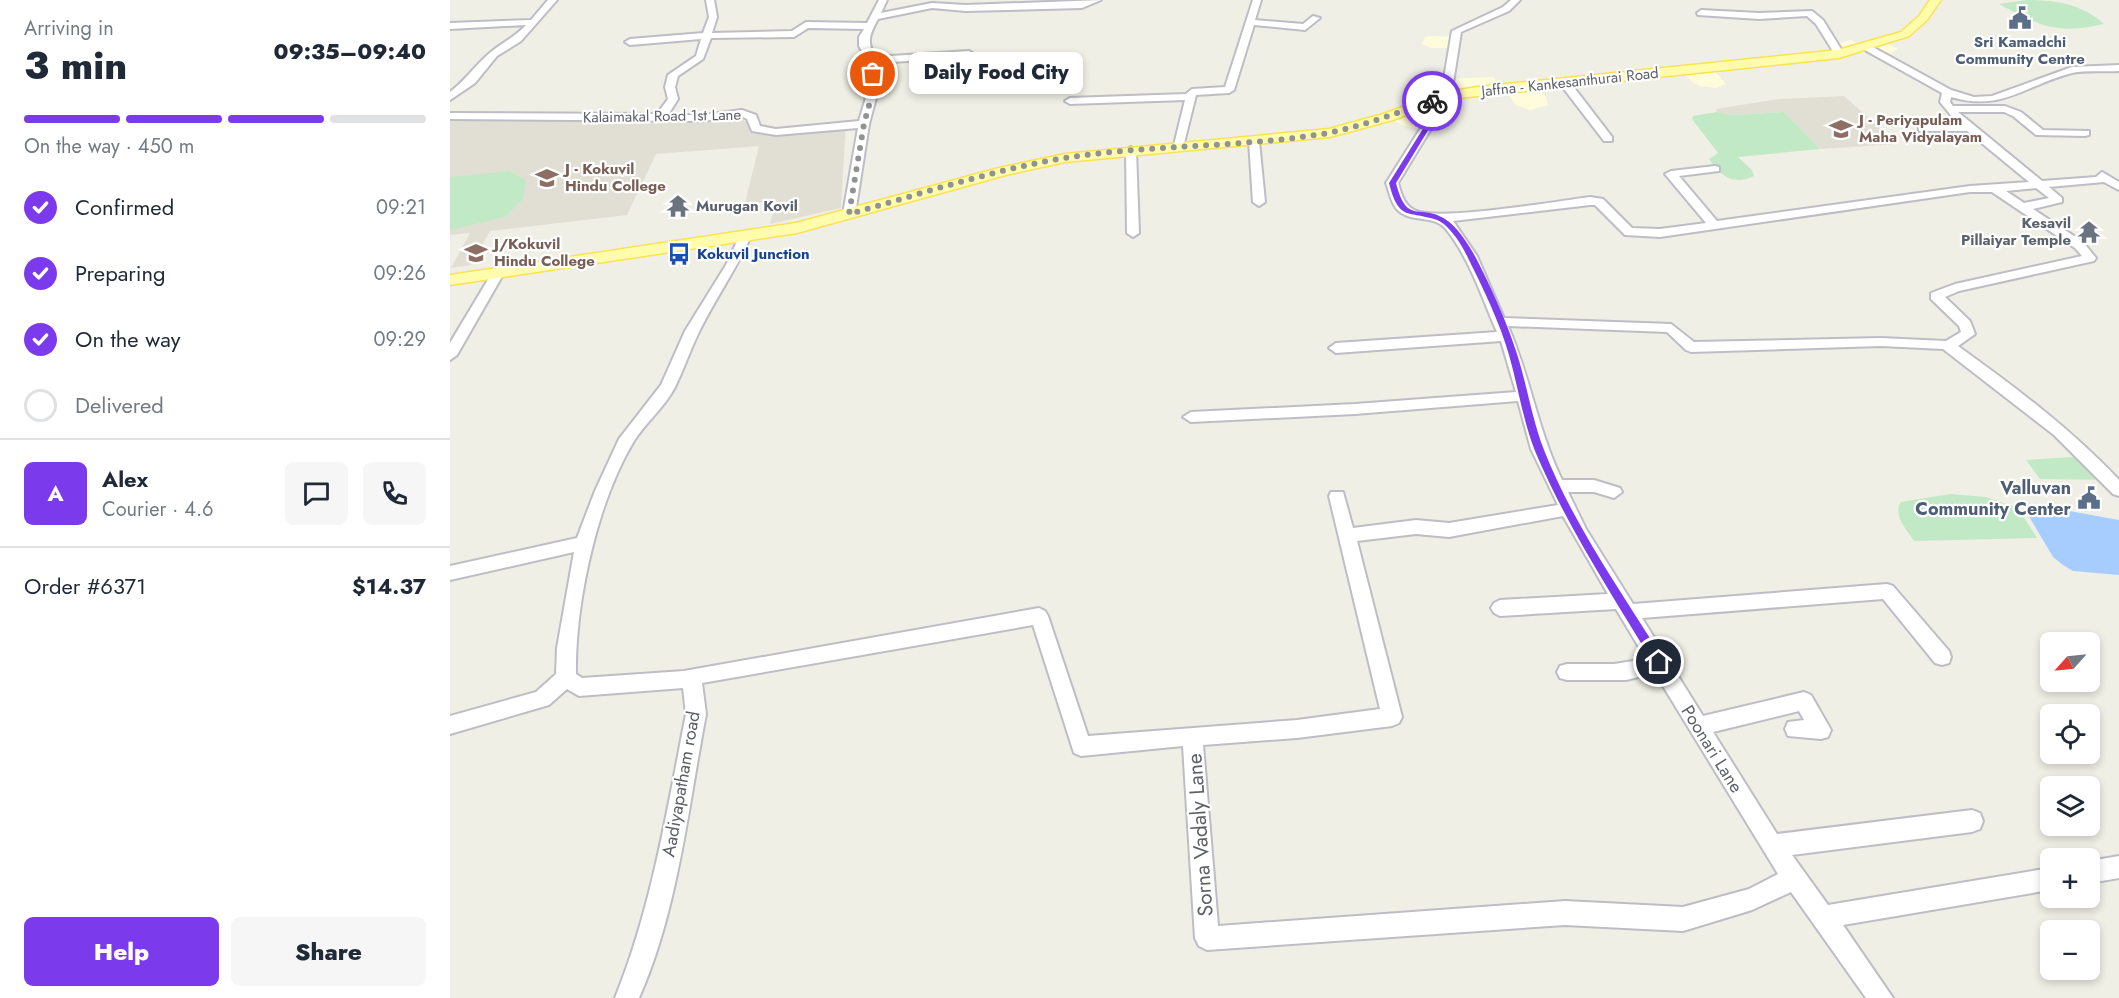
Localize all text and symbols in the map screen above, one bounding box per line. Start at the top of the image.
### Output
public building icon: Sri Kamadchi Community Centre [2007,5,2033,31]
text: Arriving in [24,14,114,43]
place label: Sri Kamadchi Community Centre [1955,31,2085,70]
text: 09:35–09:40 [273,35,426,67]
text: 3 min [24,37,127,94]
pin [847,48,898,99]
callout: Daily Food City [909,53,1083,95]
icon: bag [856,57,889,90]
text: Daily Food City [923,58,1069,87]
street label: Jaffna - Kankesanthurai Road [1478,62,1660,102]
courier [1402,71,1462,131]
icon: bike [1416,85,1449,118]
street label: Kalaimakal Road 1st Lane [583,104,742,128]
place label: J - Periyapulam Maha Vidyalayam [1856,109,1982,148]
school or university icon: J - Periyapulam Maha Vidyalayam [1828,116,1854,142]
text: On the way · 450 m [24,132,194,161]
place label: J - Kokuvil Hindu College [562,158,666,197]
school or university icon: J - Kokuvil Hindu College [534,165,560,191]
icon: check [24,191,57,224]
text: Confirmed [75,191,174,223]
text: 09:21 [376,193,426,222]
temple icon: Murugan Kovil [665,193,691,219]
place label: Murugan Kovil [696,195,798,217]
place label: Kesavil Pillaiyar Temple [1961,212,2071,251]
temple icon: Kesavil Pillaiyar Temple [2076,219,2102,245]
place label: J/Kokuvil Hindu College [491,233,595,272]
school or university icon: J/Kokuvil Hindu College [463,240,489,266]
bus stop icon: Kokuvil Junction [666,241,692,267]
place label: Kokuvil Junction [697,243,810,265]
icon: check [24,257,57,290]
text: Preparing [75,257,166,289]
text: 09:26 [374,259,426,288]
icon: check [24,323,57,356]
text: On the way [75,323,180,355]
text: 09:29 [374,325,426,354]
text: Delivered [75,389,164,421]
button: chat [285,462,348,525]
button: phone [363,462,426,525]
text: Alex [102,463,148,495]
place label: Valluvan Community Center [1915,475,2072,522]
text: A [47,477,64,509]
public building icon: Valluvan Community Center [2076,485,2102,511]
text: Courier · 4.6 [102,495,214,524]
text: Order #6371 [24,570,146,602]
text: $14.37 [352,570,426,602]
north arrow [2040,632,2100,692]
map controls [2040,632,2100,980]
pin [1633,636,1684,687]
icon: home [1642,645,1675,678]
street label: Poonari Lane [1675,700,1749,798]
button: locate [2040,704,2100,764]
street label: Aadiyapatham road [655,709,707,859]
street label: Sorna Vadaly Lane [1179,752,1221,917]
button: layers [2040,776,2100,836]
button: + [2040,848,2100,908]
button: Help [24,917,219,986]
button: Share [231,917,426,986]
button: − [2040,920,2100,980]

